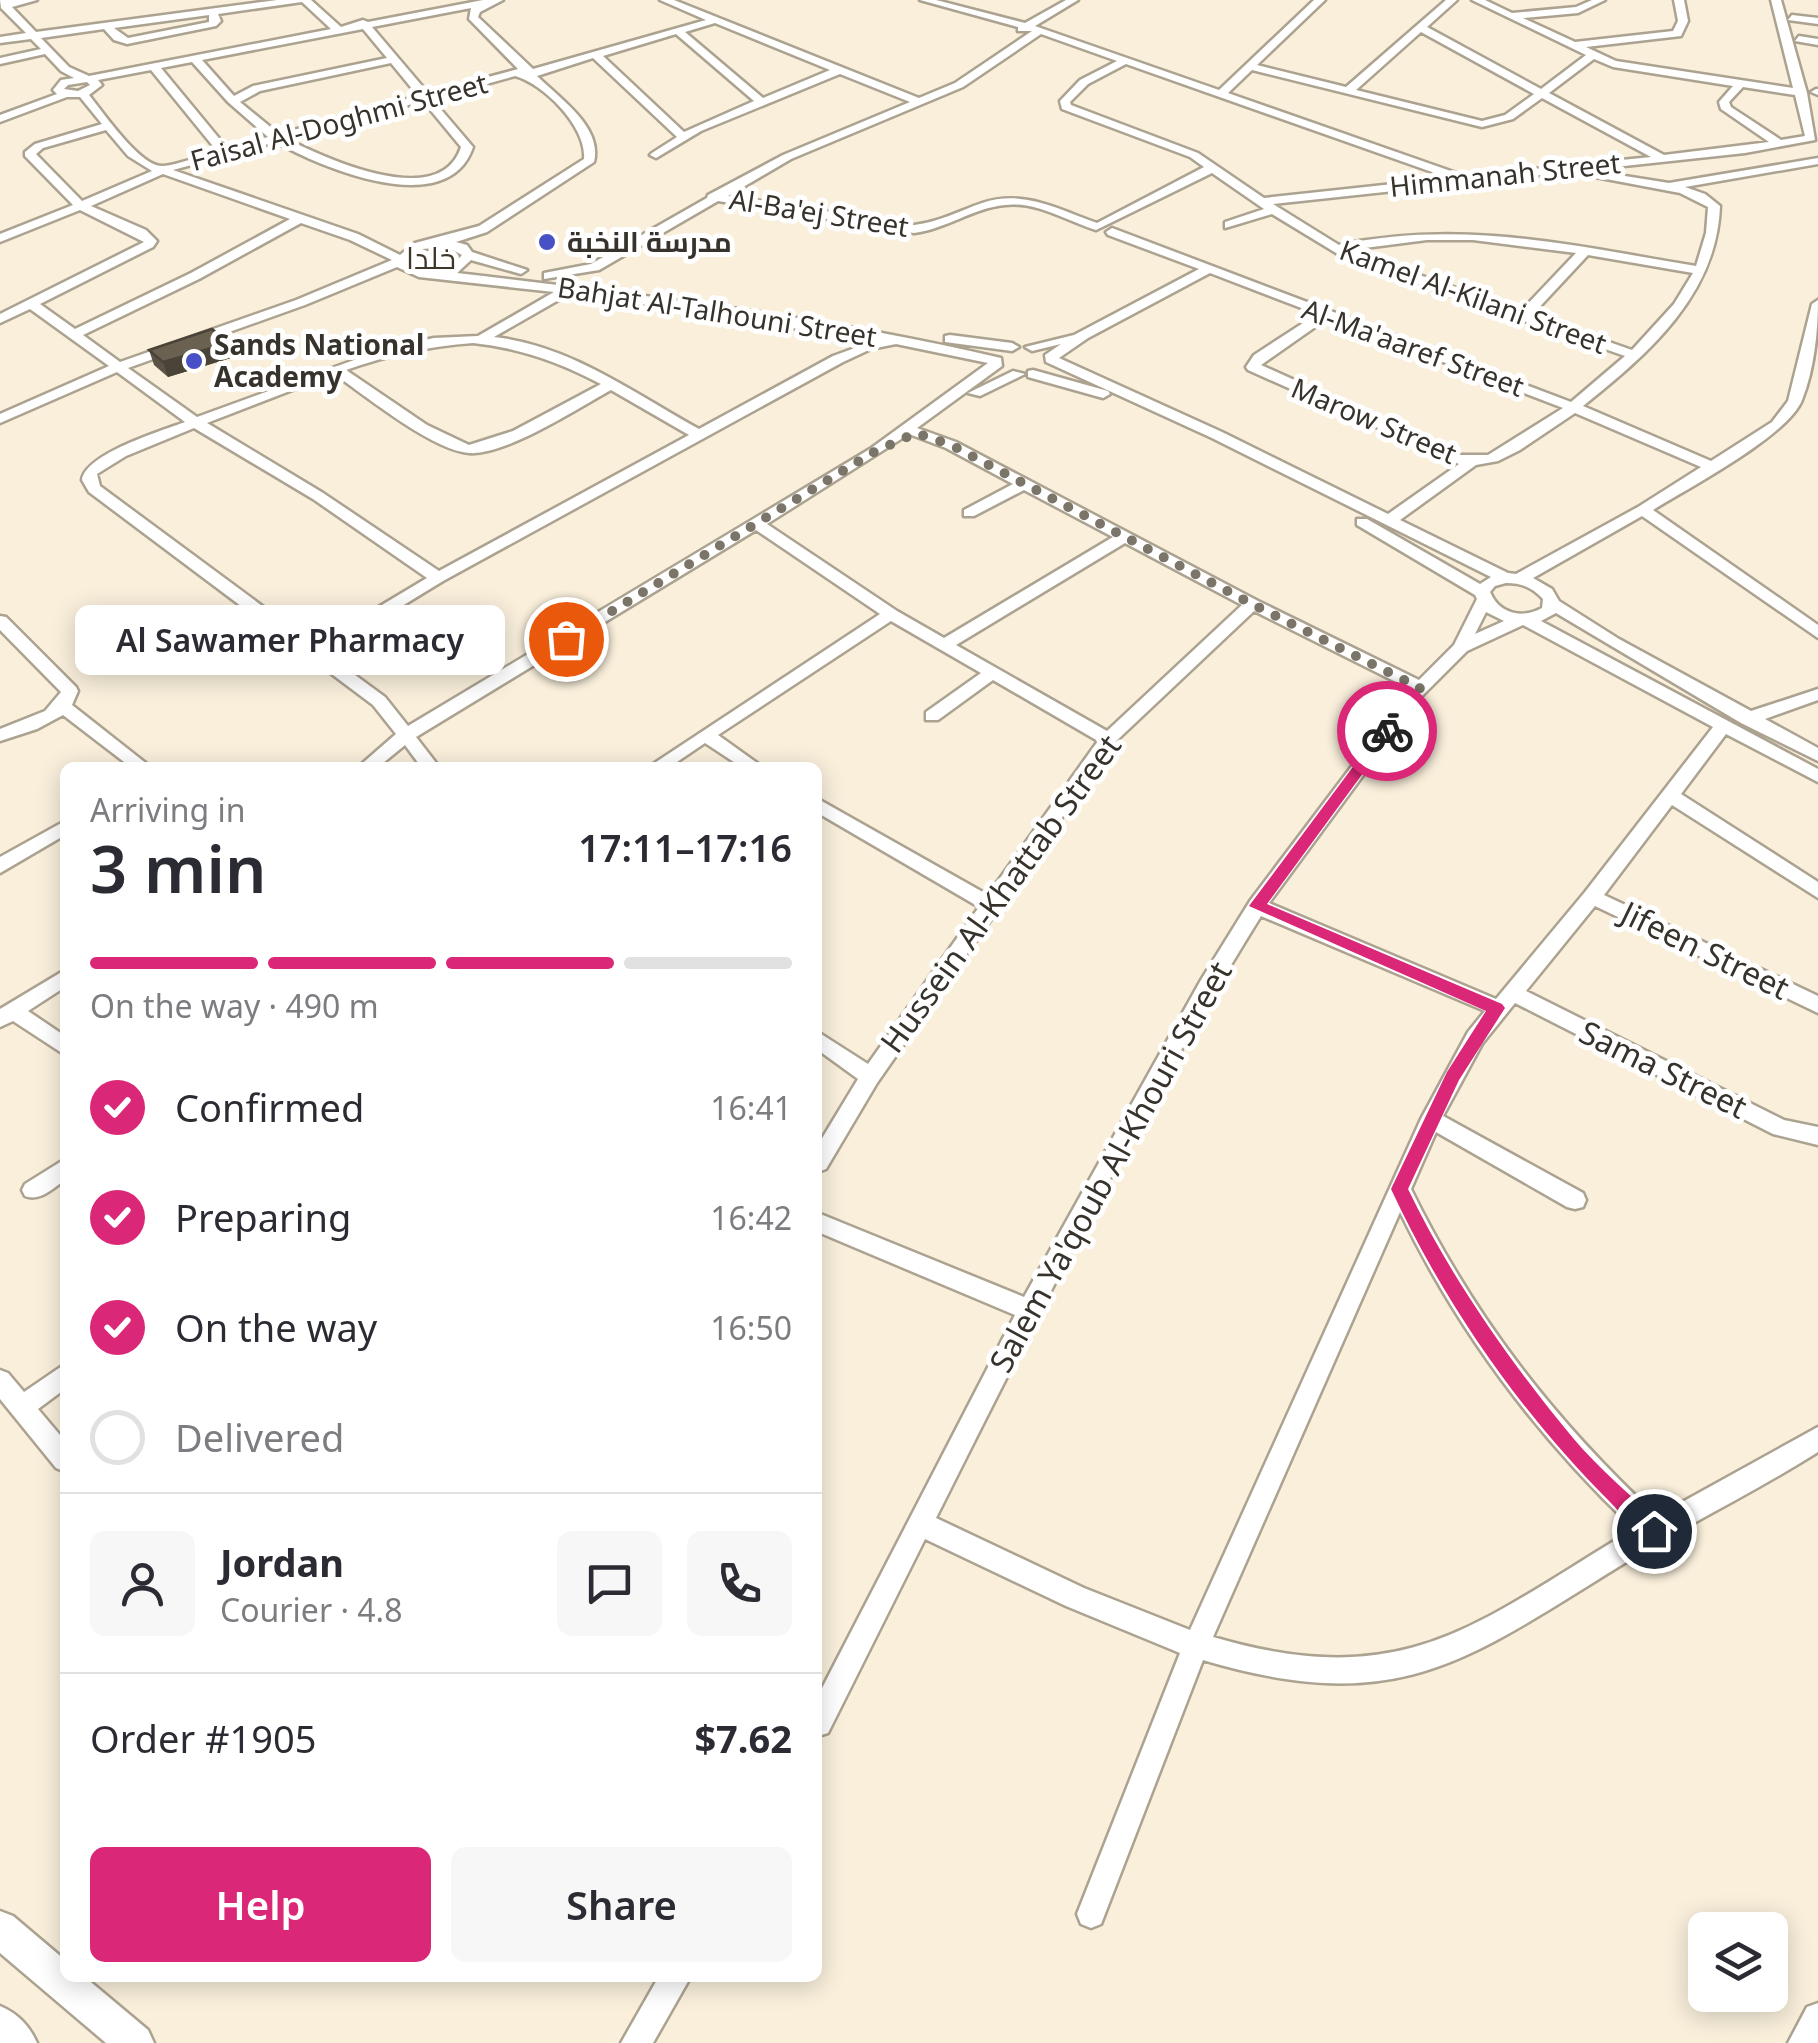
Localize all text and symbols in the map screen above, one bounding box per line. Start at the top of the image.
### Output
street label: Faisal Al-Doghmi Street [186,63,491,179]
street label: Himmanah Street [1388,143,1622,205]
street label: Al-Ba'ej Street [727,179,911,245]
place label: مدرسة النخبة [567,222,732,260]
street label: Kamel Al-Kilani Street [1335,230,1612,362]
marker: مدرسة النخبة [536,231,558,253]
district label: خلدا [406,237,456,278]
street label: Bahjat Al-Talhouni Street [555,267,879,355]
street label: Al-Ma'aaref Street [1297,289,1530,405]
place label: Sands National Academy [214,325,424,395]
marker: Sands National Academy [183,350,205,372]
street label: Marow Street [1286,368,1463,472]
pin [524,597,609,682]
callout: Al Sawamer Pharmacy [76,604,506,674]
icon: bag [539,612,594,667]
text: Al Sawamer Pharmacy [116,618,464,661]
courier [1337,681,1437,781]
icon: bike [1360,704,1415,759]
street label: Hussein Al-Khattab Street [870,725,1130,1061]
text: Arriving in [90,788,245,831]
text: 17:11–17:16 [578,821,792,873]
text: 3 min [90,824,266,912]
street label: Jifeen Street [1612,889,1797,1009]
street label: Salem Ya'qoub Al-Khouri Street [979,953,1241,1379]
text: On the way · 490 m [90,984,379,1027]
street label: Sama Street [1573,1010,1754,1128]
icon: check [90,1080,145,1135]
text: Confirmed [175,1081,364,1133]
text: 16:41 [710,1086,792,1129]
icon: check [90,1190,145,1245]
text: Preparing [175,1191,351,1243]
text: 16:42 [710,1196,792,1239]
icon: check [90,1300,145,1355]
text: On the way [175,1301,377,1353]
text: 16:50 [710,1306,792,1349]
text: Delivered [175,1411,344,1463]
pin [1612,1489,1697,1574]
icon: home [1627,1504,1682,1559]
button: person [90,1531,195,1636]
button: chat [557,1531,662,1636]
button: phone [687,1531,792,1636]
text: Jordan [220,1536,344,1588]
text: Courier · 4.8 [220,1588,403,1631]
text: Order #1905 [90,1712,316,1764]
text: $7.62 [694,1712,792,1764]
button: Help [90,1847,431,1962]
button: Share [451,1847,792,1962]
map controls [1688,1912,1788,2012]
button: layers [1688,1912,1788,2012]

